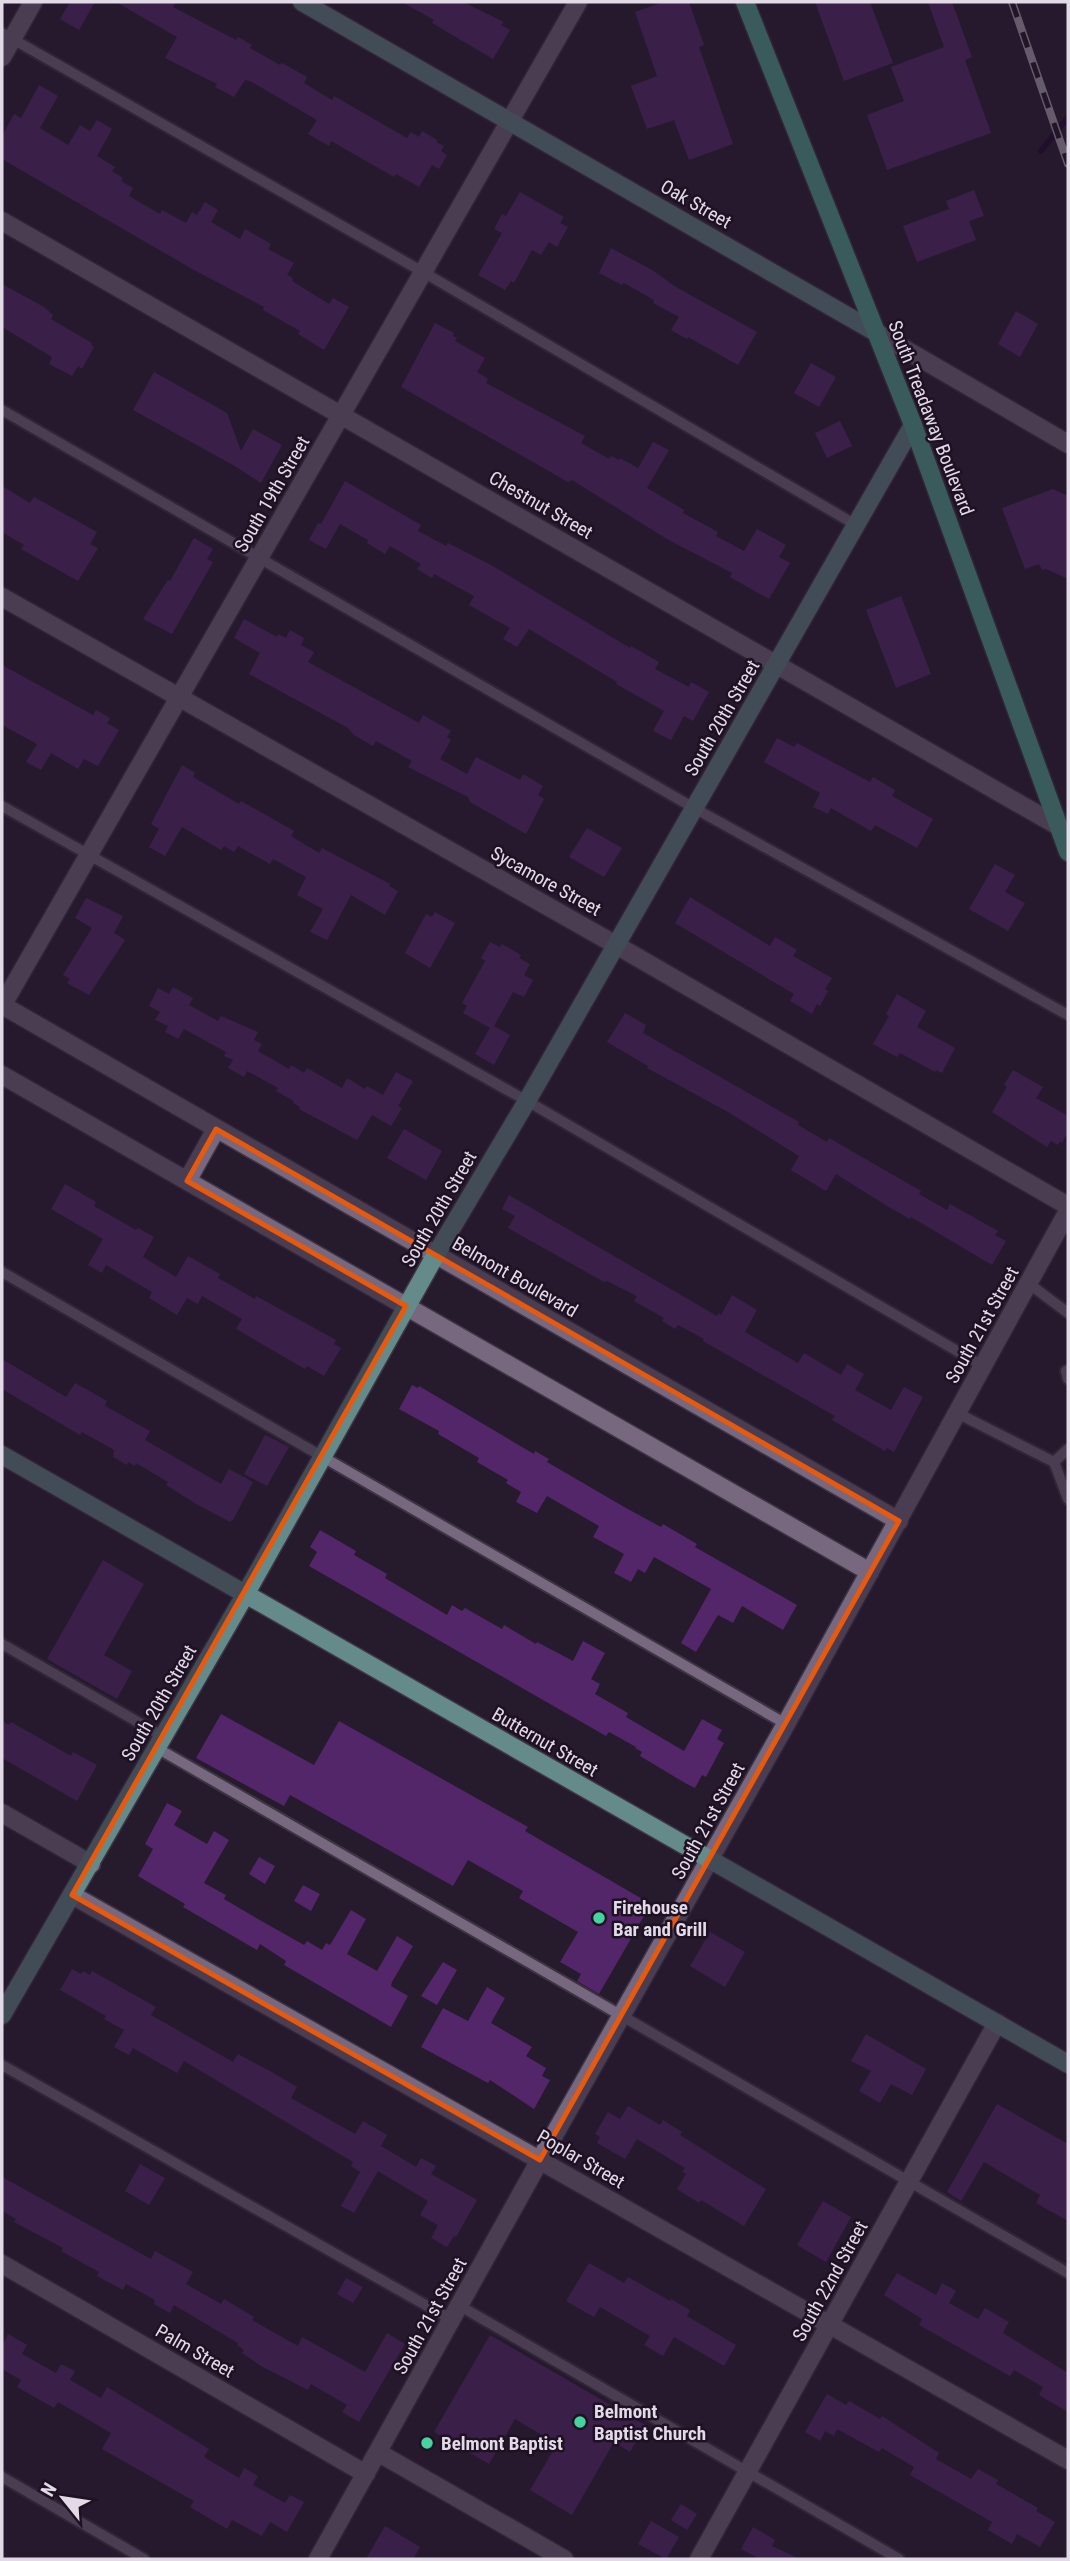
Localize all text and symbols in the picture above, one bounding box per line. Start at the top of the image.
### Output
street label: Oak Street [656,175,736,233]
street label: South Treadaway Boulevard [883,317,979,519]
street label: South 19th Street [229,432,315,556]
street label: Chestnut Street [485,466,597,544]
street label: South 20th Street [679,656,765,780]
street label: Sycamore Street [487,841,605,921]
street label: South 20th Street [396,1147,482,1271]
street label: Belmont Boulevard [448,1232,582,1322]
street label: South 21st Street [941,1263,1023,1387]
street label: South 20th Street [116,1641,202,1765]
street label: Butternut Street [488,1702,602,1782]
street label: South 21st Street [667,1759,749,1883]
place label: Firehouse Bar and Grill [613,1896,707,1941]
marker: Firehouse Bar and Grill [591,1910,607,1926]
street label: Poplar Street [533,2125,629,2193]
street label: South 22nd Street [787,2217,873,2345]
street label: South 21st Street [389,2254,471,2378]
street label: Palm Street [152,2319,238,2383]
place label: Belmont Baptist Church [594,2400,706,2445]
marker: Belmont Baptist Church [572,2414,588,2430]
place label: Belmont Baptist [441,2432,563,2455]
marker: Belmont Baptist [419,2435,435,2451]
north arrow [28,2463,98,2533]
text: N [36,2479,62,2501]

